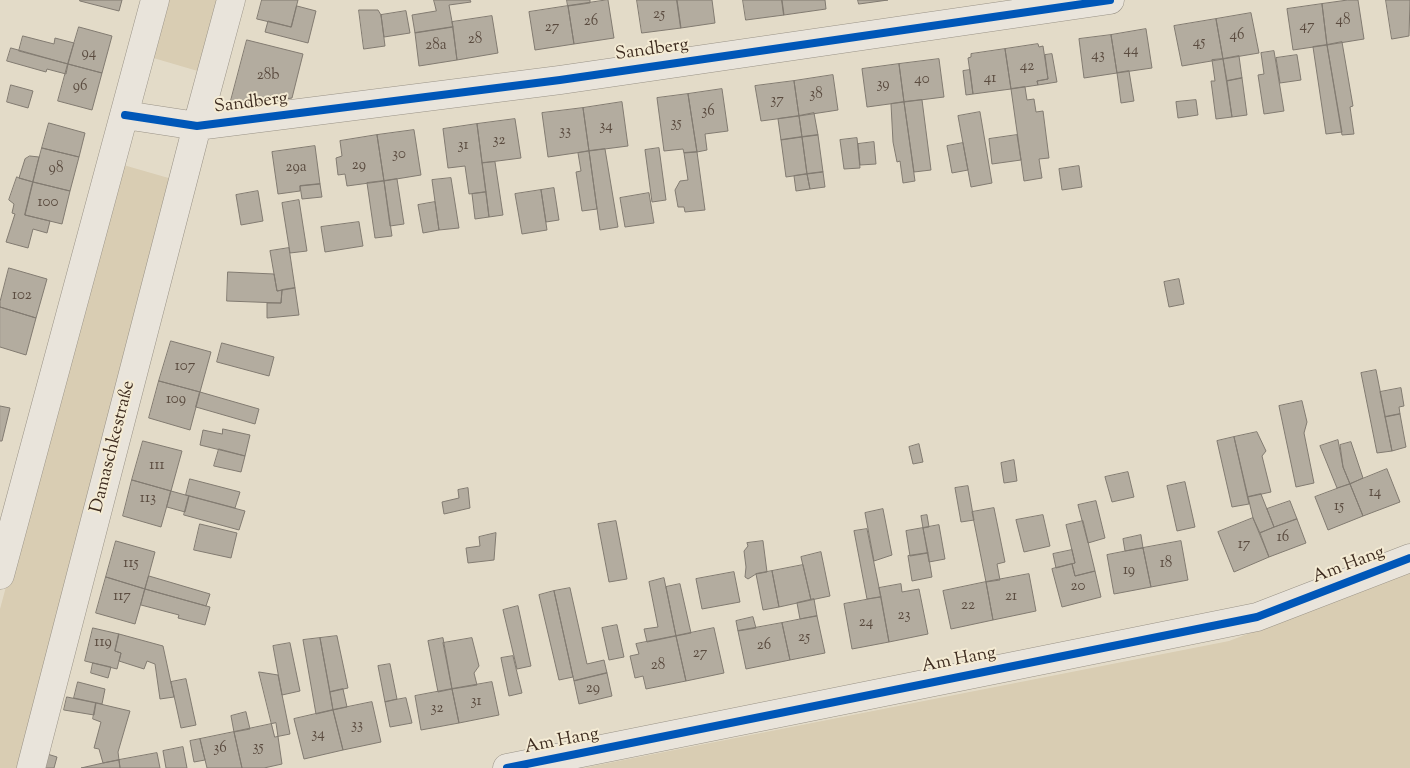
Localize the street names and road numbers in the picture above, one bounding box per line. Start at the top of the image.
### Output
street label: Sandberg [614,35,690,67]
street label: Sandberg [213,89,289,119]
street label: Damaschkestraße [87,379,141,515]
street label: Am Hang [1310,542,1388,590]
street label: Am Hang [920,643,998,679]
street label: Am Hang [523,724,601,760]

